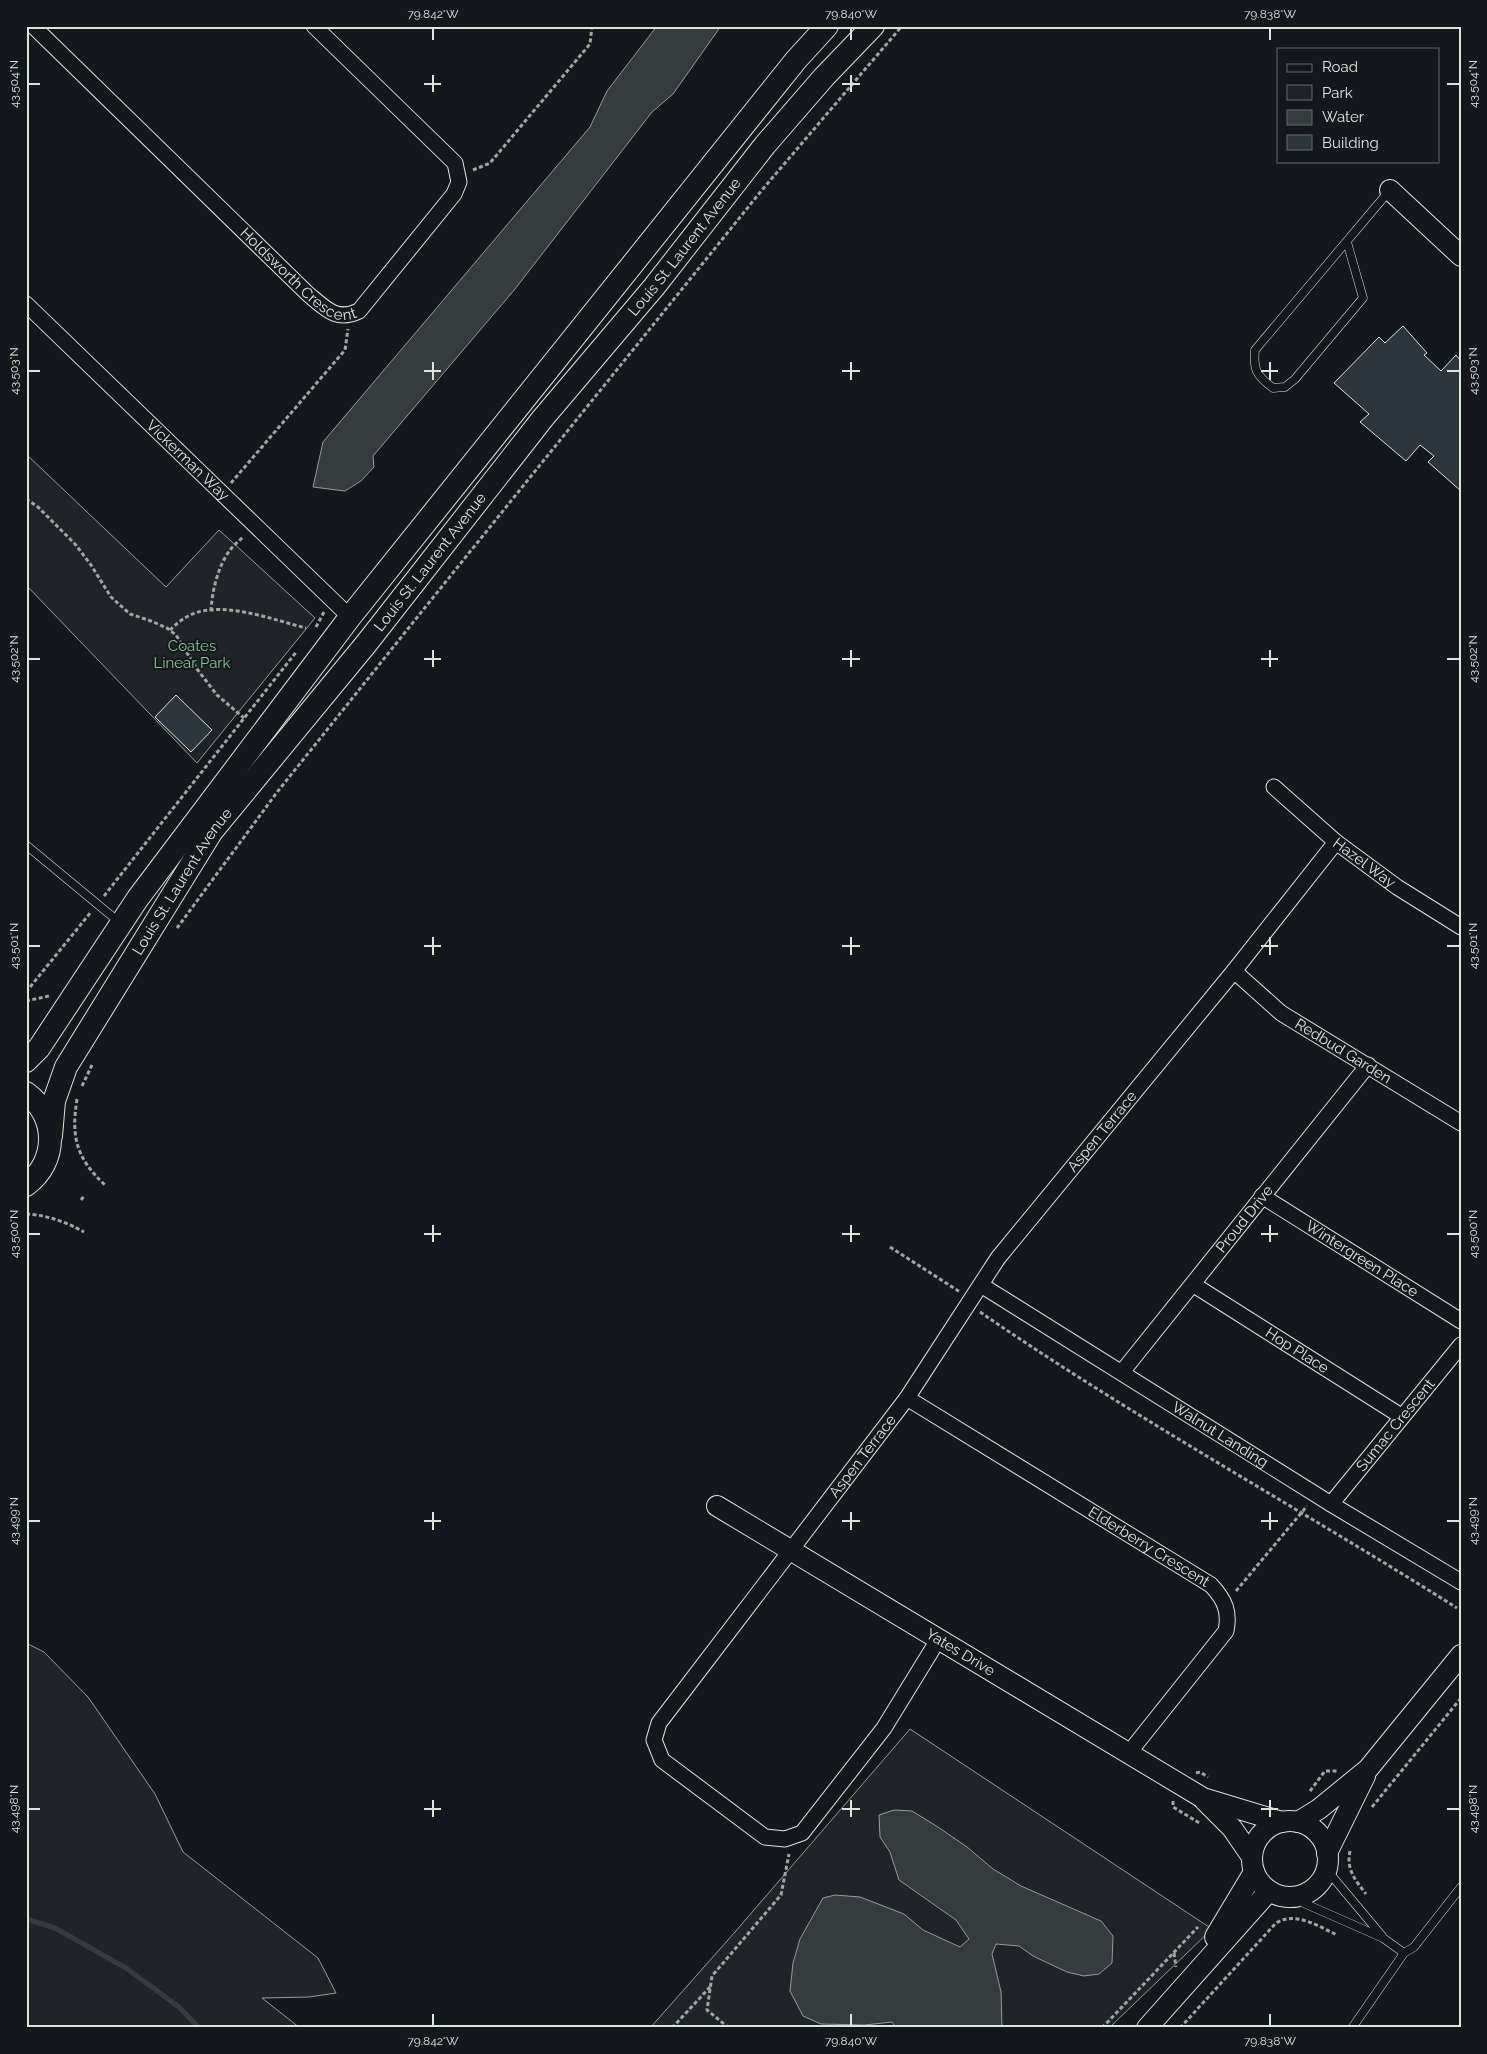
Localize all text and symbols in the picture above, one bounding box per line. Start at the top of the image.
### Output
text: 79.842°W [407,7,459,21]
text: 79.840°W [825,7,878,21]
text: 79.838°W [1244,7,1296,21]
legend [1277,48,1440,162]
text: Road [1322,58,1358,76]
text: 43.504°N [7,60,21,108]
text: 43.504°N [1466,60,1480,108]
text: Park [1322,84,1353,102]
text: Water [1322,108,1365,126]
text: Building [1322,134,1379,152]
street label: Louis St. Laurent Avenue [624,174,745,320]
street label: Holdsworth Crescent [236,224,359,324]
text: 43.503°N [7,347,21,395]
text: 43.503°N [1466,347,1480,395]
street label: Vickerman Way [143,416,233,504]
street label: Louis St. Laurent Avenue [370,489,490,635]
text: 43.502°N [7,635,21,683]
text: 43.502°N [1466,635,1480,683]
park label: Coates Linear Park [153,637,231,672]
street label: Louis St. Laurent Avenue [128,804,236,958]
street label: Hazel Way [1329,834,1399,892]
text: 43.501°N [7,923,21,969]
text: 43.501°N [1466,923,1480,969]
street label: Redbud Garden [1292,1015,1395,1087]
street label: Aspen Terrace [1063,1087,1141,1176]
street label: Proud Drive [1212,1182,1277,1256]
text: 43.500°N [7,1210,21,1258]
text: 43.500°N [1466,1210,1480,1258]
street label: Wintergreen Place [1302,1217,1422,1301]
street label: Hop Place [1262,1323,1332,1377]
street label: Sumac Crescent [1352,1375,1439,1475]
street label: Walnut Landing [1169,1398,1271,1471]
street label: Aspen Terrace [825,1411,900,1501]
text: 43.499°N [7,1497,21,1545]
text: 43.499°N [1466,1497,1480,1545]
street label: Elderberry Crescent [1085,1503,1213,1591]
street label: Yates Drive [923,1625,998,1680]
text: 43.498°N [7,1785,21,1833]
text: 43.498°N [1466,1785,1480,1833]
text: 79.842°W [407,2034,459,2048]
text: 79.840°W [825,2034,878,2048]
text: 79.838°W [1244,2034,1296,2048]

